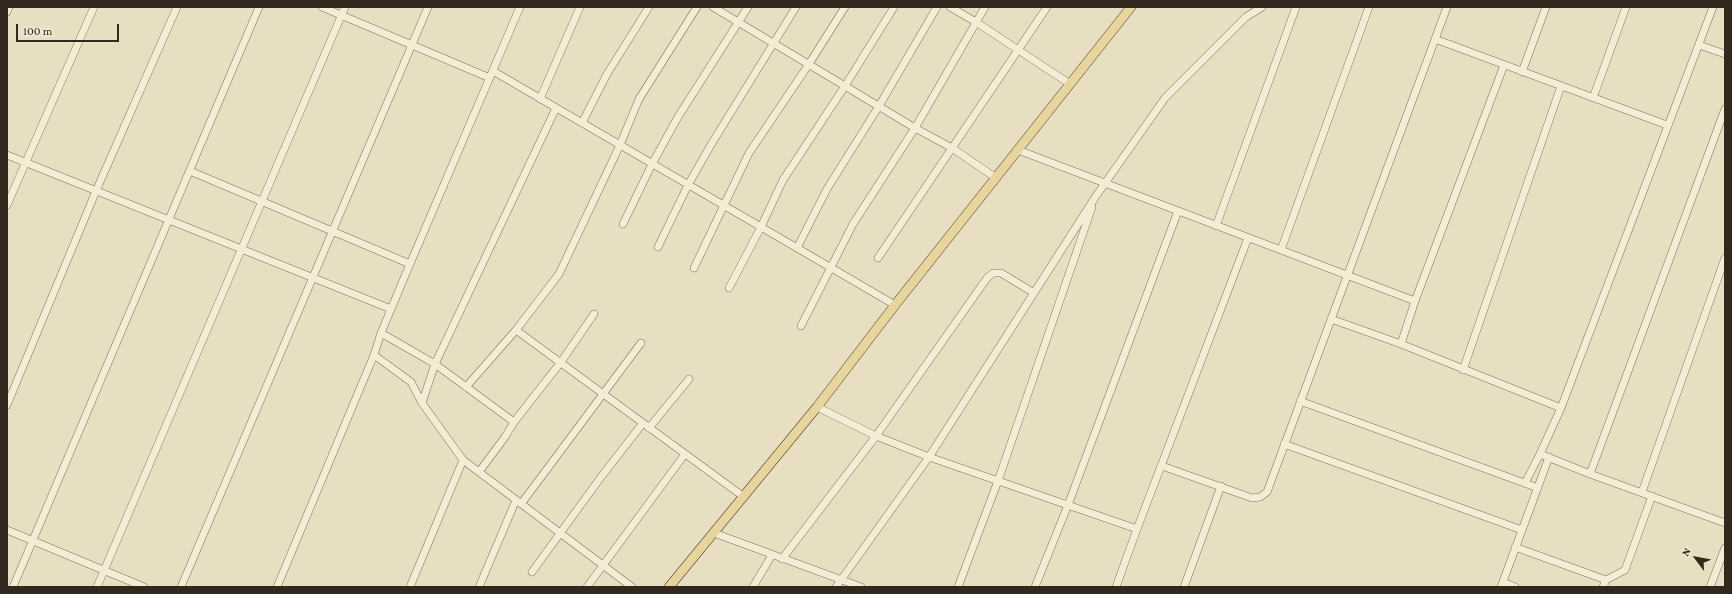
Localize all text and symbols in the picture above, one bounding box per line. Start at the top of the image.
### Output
scale bar [18,16,121,42]
text: 100 m [23,24,52,38]
north arrow [1676,538,1716,578]
text: N [1679,545,1693,558]

